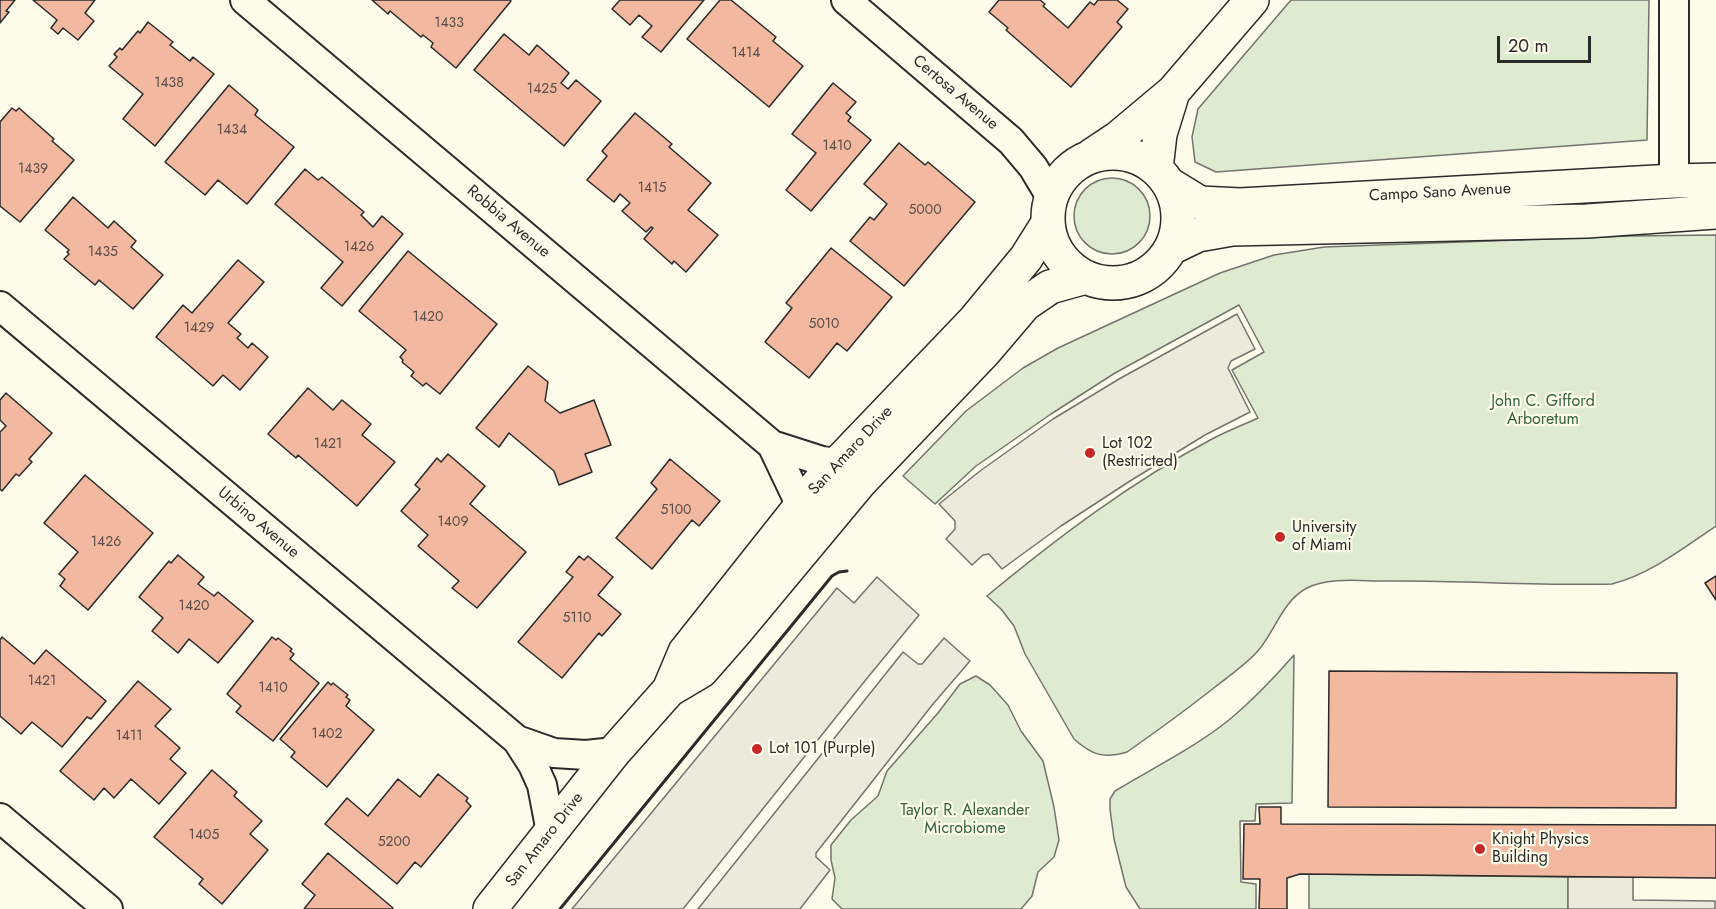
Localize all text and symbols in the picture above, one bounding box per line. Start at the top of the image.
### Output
house number: 1433 [434,16,464,32]
scale bar [1500,24,1594,62]
text: 20 m [1508,33,1548,59]
house number: 1414 [732,46,760,62]
street label: Certosa Avenue [908,52,1002,134]
house number: 1438 [154,76,184,92]
house number: 1425 [527,82,557,98]
house number: 1434 [217,123,247,139]
house number: 1410 [822,139,852,155]
house number: 1439 [18,162,48,178]
street label: Campo Sano Avenue [1369,180,1511,206]
house number: 1415 [638,181,666,197]
street label: Robbia Avenue [463,182,553,262]
house number: 5000 [908,203,942,219]
house number: 1426 [344,240,374,256]
house number: 1435 [88,245,118,261]
house number: 1420 [413,310,443,326]
house number: 5010 [809,317,839,333]
house number: 1429 [184,321,214,337]
park label: John C. Gifford Arboretum [1491,392,1595,430]
street label: San Amaro Drive [805,402,897,500]
place label: Lot 102 (Restricted) [1102,434,1178,472]
house number: 1421 [314,437,342,453]
marker: Lot 102 (Restricted) [1083,446,1097,460]
street label: Urbino Avenue [213,483,303,563]
house number: 5100 [661,503,691,519]
house number: 1409 [438,515,468,531]
place label: University of Miami [1292,518,1357,556]
marker: University of Miami [1273,530,1287,544]
house number: 1426 [91,535,121,551]
house number: 1420 [179,599,209,615]
house number: 5110 [563,611,591,627]
house number: 1421 [28,674,56,690]
house number: 1410 [258,681,288,697]
house number: 1402 [312,727,342,743]
house number: 1411 [115,729,143,745]
place label: Lot 101 (Purple) [769,739,876,759]
marker: Lot 101 (Purple) [750,742,764,756]
street label: San Amaro Drive [502,789,588,891]
park label: Taylor R. Alexander Microbiome [900,801,1030,839]
house number: 1405 [189,828,219,844]
place label: Knight Physics Building [1492,830,1589,868]
house number: 5200 [378,835,410,851]
marker: Knight Physics Building [1473,842,1487,856]

